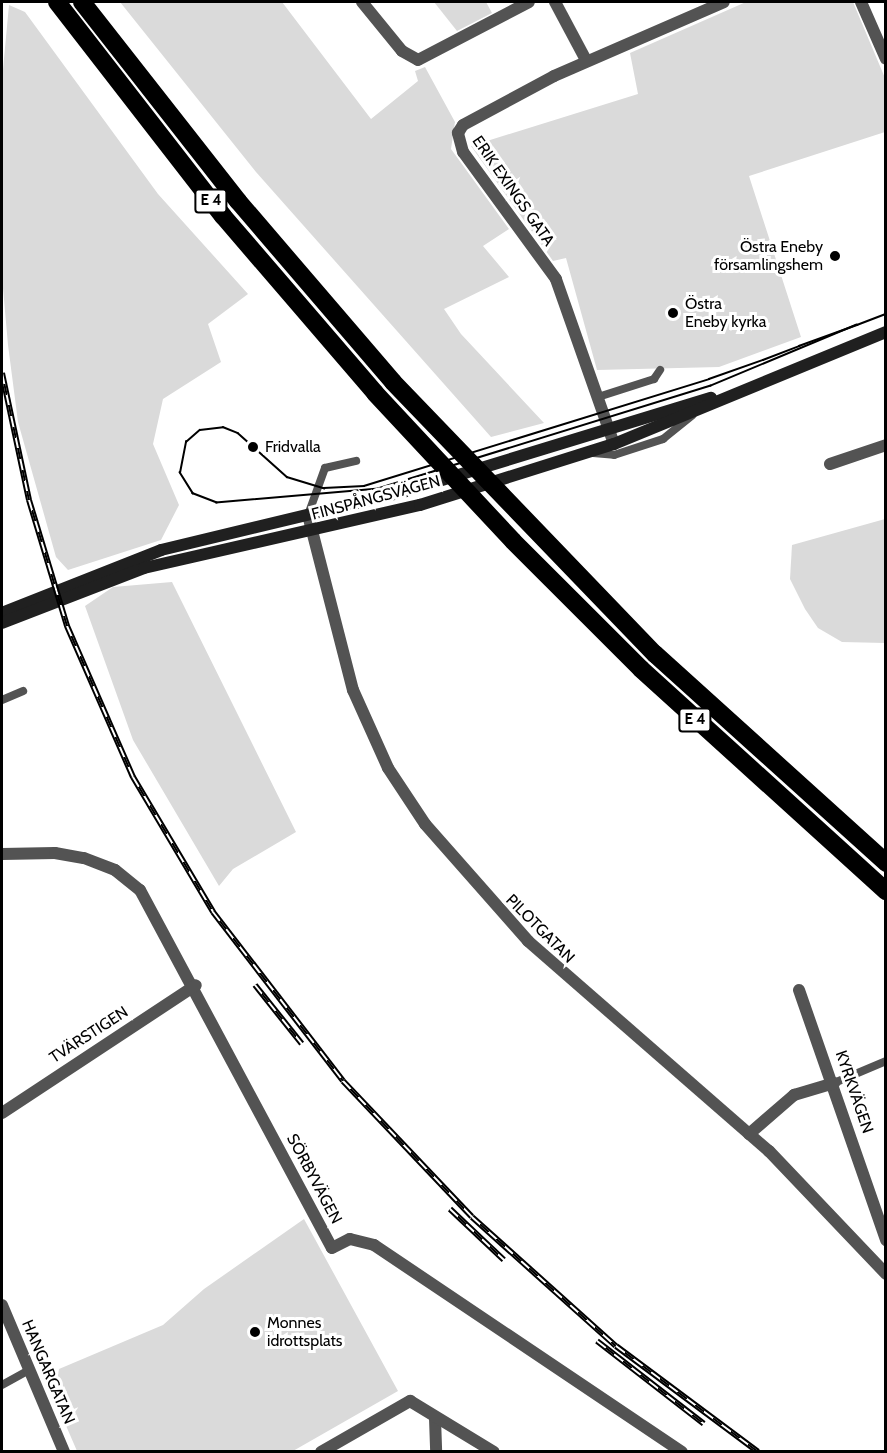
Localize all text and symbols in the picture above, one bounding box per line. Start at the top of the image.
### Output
street label: ERIK EXINGS GATA [468,132,558,250]
road number: E 4 [193,189,229,213]
place label: Östra Eneby församlingshem [714,237,823,275]
marker: Östra Eneby församlingshem [828,249,842,263]
place label: Östra Eneby kyrka [685,294,766,332]
marker: Östra Eneby kyrka [666,306,680,320]
place label: Fridvalla [265,437,321,457]
marker: Fridvalla [246,440,260,454]
street label: FINSPÅNGSVÄGEN [310,472,442,524]
road number: E 4 [677,708,713,732]
street label: PILOTGATAN [502,891,578,967]
street label: TVÄRSTIGEN [46,1002,132,1068]
street label: KYRKVÄGEN [831,1048,877,1136]
street label: SÖRBYVÄGEN [282,1131,346,1227]
place label: Monnes idrottsplats [267,1313,342,1351]
street label: HANGARGATAN [17,1317,79,1427]
marker: Monnes idrottsplats [248,1325,262,1339]

